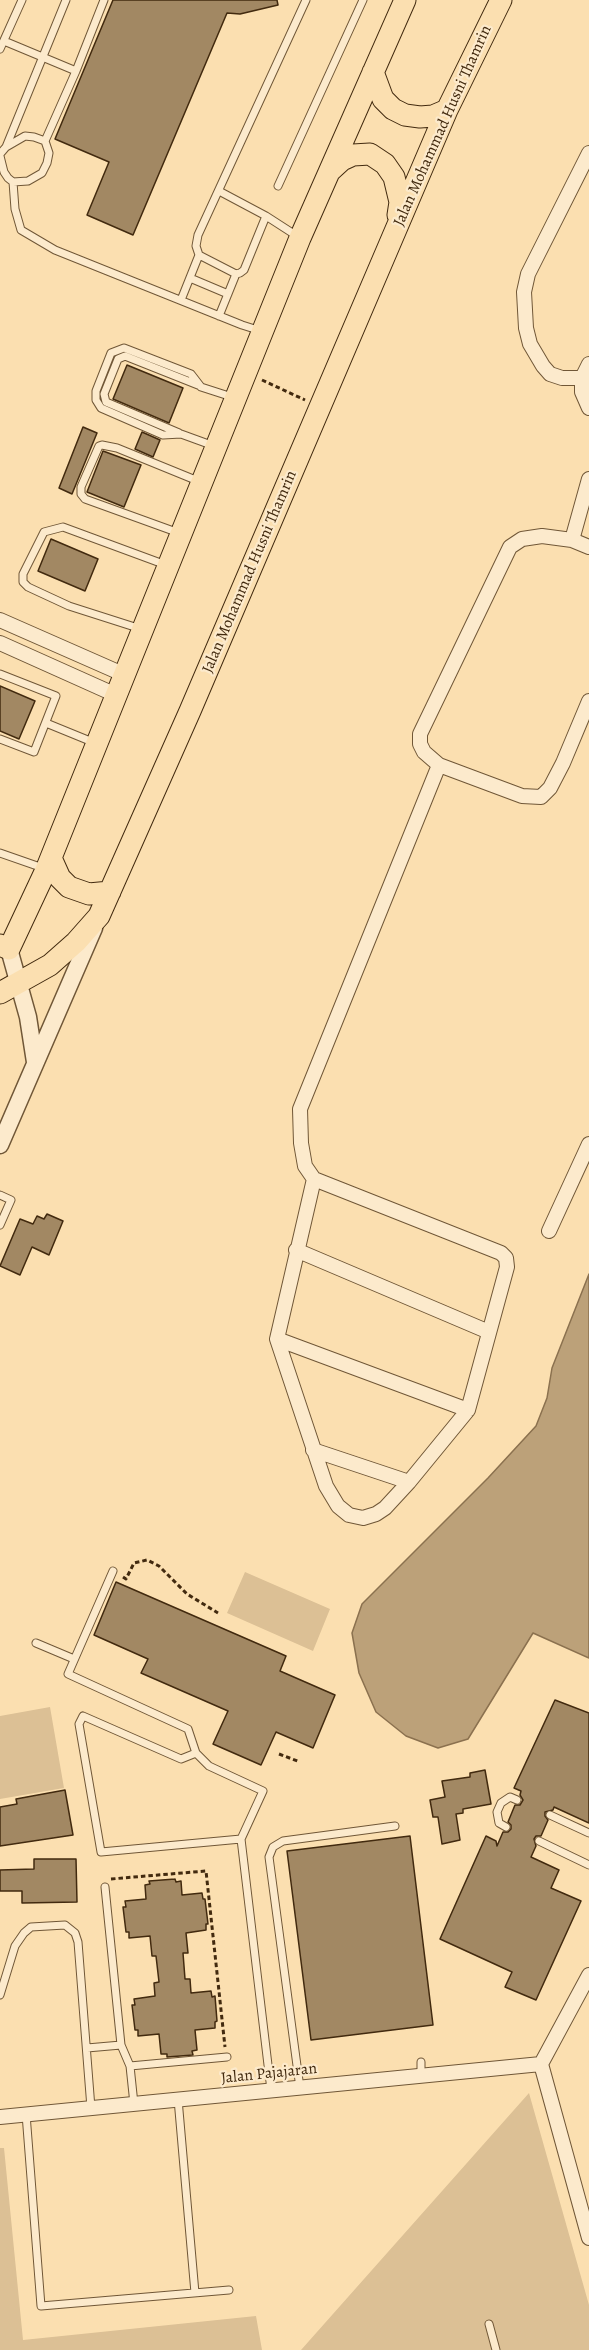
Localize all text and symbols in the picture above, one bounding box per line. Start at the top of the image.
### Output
street label: Jalan Mohammad Husni Thamrin [390,22,496,230]
street label: Jalan Mohammad Husni Thamrin [199,468,301,676]
street label: Jalan Pajajaran [220,2059,318,2089]

